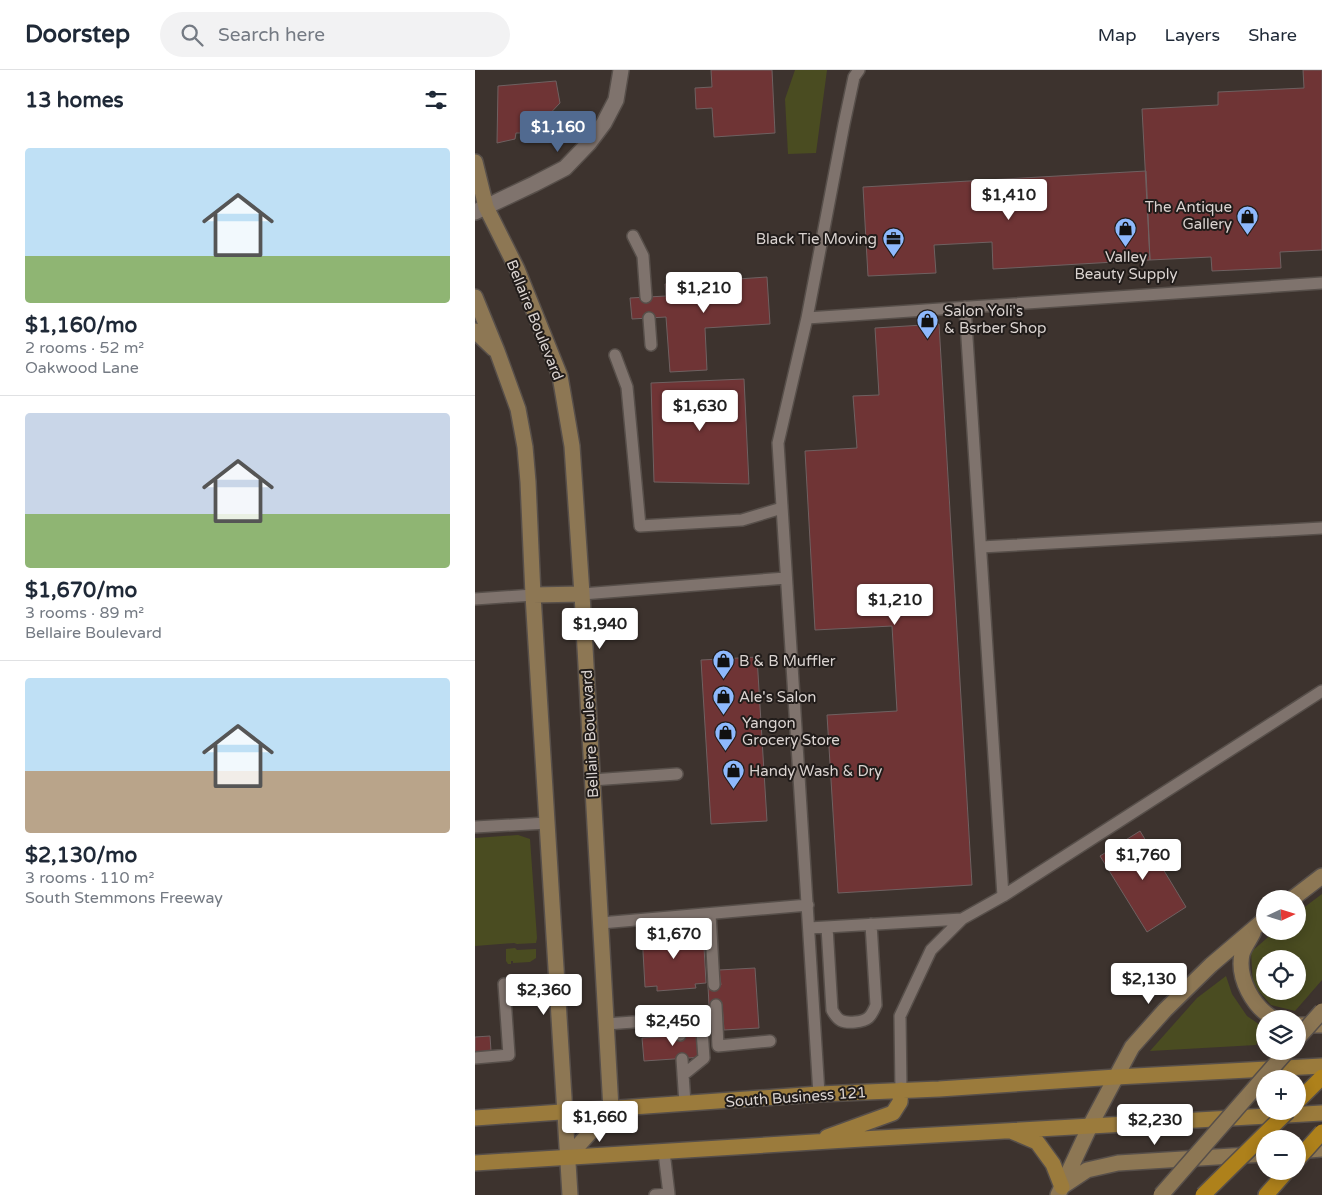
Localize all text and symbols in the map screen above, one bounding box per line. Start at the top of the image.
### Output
search box [160,12,510,57]
text: Doorstep [25,20,130,49]
icon: search [178,21,206,49]
text: Search here [218,24,325,46]
text: Map [1098,24,1137,46]
text: Layers [1165,24,1220,46]
text: Share [1248,24,1297,46]
icon: filters [422,86,450,114]
text: 13 homes [25,88,124,113]
pin: $1,160 [517,111,599,153]
text: $1,160 [531,117,585,137]
pin: $1,410 [968,178,1050,221]
icon: home [193,180,283,270]
text: $1,410 [982,185,1036,205]
place label: The Antique Gallery [1145,198,1232,233]
shop icon: The Antique Gallery [1236,204,1260,235]
shop icon: Valley Beauty Supply [1114,216,1138,247]
office icon: Black Tie Moving [881,227,905,258]
place label: Black Tie Moving [756,230,877,248]
place label: Valley Beauty Supply [1075,248,1177,283]
street label: Bellaire Boulevard [503,257,567,383]
pin: $1,210 [663,272,745,314]
text: $1,210 [677,278,731,298]
place label: Salon Yoli's & Bsrber Shop [944,302,1047,337]
shop icon: Salon Yoli's & Bsrber Shop [916,308,940,339]
text: $1,160/mo [25,313,137,338]
text: 2 rooms · 52 m² [25,338,144,358]
text: Oakwood Lane [25,358,139,378]
pin: $1,630 [659,390,741,432]
text: $1,630 [673,396,727,416]
icon: home [193,446,283,536]
text: $1,670/mo [25,578,137,603]
pin: $1,210 [854,584,936,626]
text: $1,210 [868,590,922,610]
text: 3 rooms · 89 m² [25,603,144,623]
pin: $1,940 [559,608,641,650]
text: $1,940 [573,614,627,634]
text: Bellaire Boulevard [25,623,162,643]
shop icon: B & B Muffler [711,649,735,680]
place label: B & B Muffler [739,652,836,670]
street label: Bellaire Boulevard [578,669,602,799]
shop icon: Ale's Salon [711,685,735,716]
place label: Ale's Salon [739,688,816,706]
icon: home [193,711,283,801]
place label: Yangon Grocery Store [742,714,840,749]
shop icon: Yangon Grocery Store [714,720,738,751]
shop icon: Handy Wash & Dry [721,759,745,790]
place label: Handy Wash & Dry [749,762,882,780]
pin: $1,760 [1102,838,1184,881]
text: $2,130/mo [25,843,137,868]
text: $1,760 [1116,845,1170,865]
text: 3 rooms · 110 m² [25,868,154,888]
text: South Stemmons Freeway [25,888,223,908]
north arrow [1256,890,1306,940]
map controls [1256,890,1306,1180]
pin: $1,670 [633,918,715,960]
text: $1,670 [647,924,701,944]
button: locate [1256,950,1306,1000]
pin: $2,130 [1108,962,1190,1005]
text: $2,130 [1122,969,1176,989]
pin: $2,360 [503,974,585,1016]
text: $2,360 [517,980,571,1000]
pin: $2,450 [632,1004,714,1047]
button: layers [1256,1010,1306,1060]
text: $2,450 [646,1011,700,1031]
button: + [1256,1070,1306,1120]
street label: South Business 121 [725,1083,867,1111]
pin: $1,660 [559,1100,641,1143]
pin: $2,230 [1114,1104,1196,1146]
text: $1,660 [573,1107,627,1127]
text: $2,230 [1128,1110,1182,1130]
button: − [1256,1130,1306,1180]

